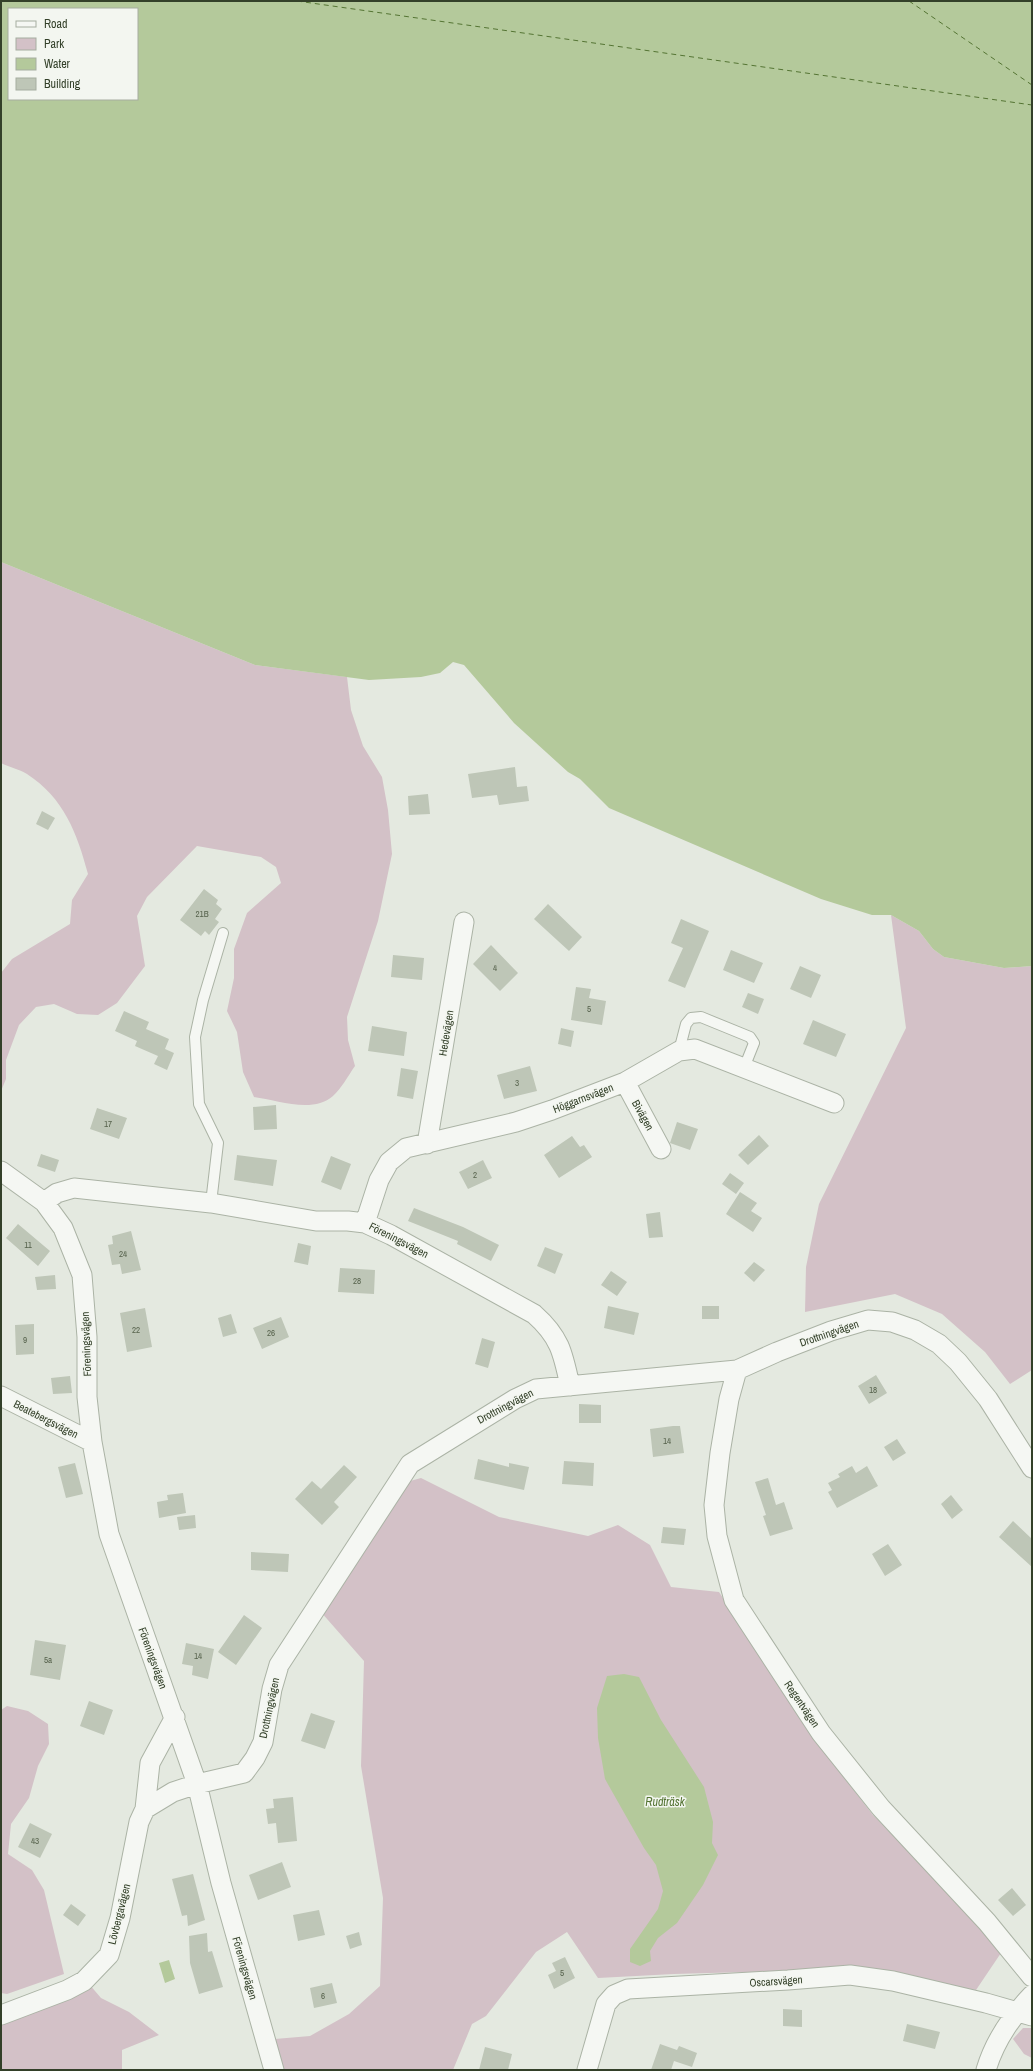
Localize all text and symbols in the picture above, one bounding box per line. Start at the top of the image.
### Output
legend [8,8,138,100]
text: Road [44,16,68,32]
text: Park [44,36,64,52]
text: Water [44,56,71,72]
text: Building [44,76,81,92]
house number: 21B [195,908,209,920]
house number: 4 [493,962,497,974]
house number: 5 [587,1003,591,1015]
street label: Hedevägen [435,1009,457,1057]
house number: 3 [515,1077,519,1089]
street label: Höggarnsvägen [551,1080,615,1116]
street label: Bivägen [629,1097,657,1133]
house number: 17 [104,1118,112,1130]
house number: 2 [473,1169,477,1181]
street label: Föreningsvägen [367,1219,431,1261]
house number: 11 [24,1239,32,1251]
house number: 24 [119,1248,127,1260]
house number: 28 [353,1275,361,1287]
street label: Föreningsvägen [78,1311,94,1377]
street label: Drottningvägen [798,1316,860,1350]
house number: 22 [132,1324,140,1336]
house number: 26 [267,1327,275,1339]
house number: 9 [23,1334,27,1346]
house number: 18 [869,1384,877,1396]
street label: Drottningvägen [474,1385,536,1427]
street label: Beatebergsvägen [11,1397,81,1441]
house number: 14 [663,1435,671,1447]
street label: Föreningsvägen [135,1625,171,1691]
house number: 14 [194,1650,202,1662]
house number: 5a [44,1654,52,1666]
street label: Drottningvägen [256,1676,282,1740]
street label: Regentvägen [781,1678,823,1730]
water label: Rudträsk [645,1794,686,1810]
house number: 43 [31,1835,39,1847]
street label: Lövbergavägen [105,1882,133,1946]
street label: Föreningsvägen [229,1935,261,2001]
house number: 5 [560,1967,564,1979]
street label: Oscarsvägen [749,1972,803,1990]
house number: 6 [321,1990,325,2002]

